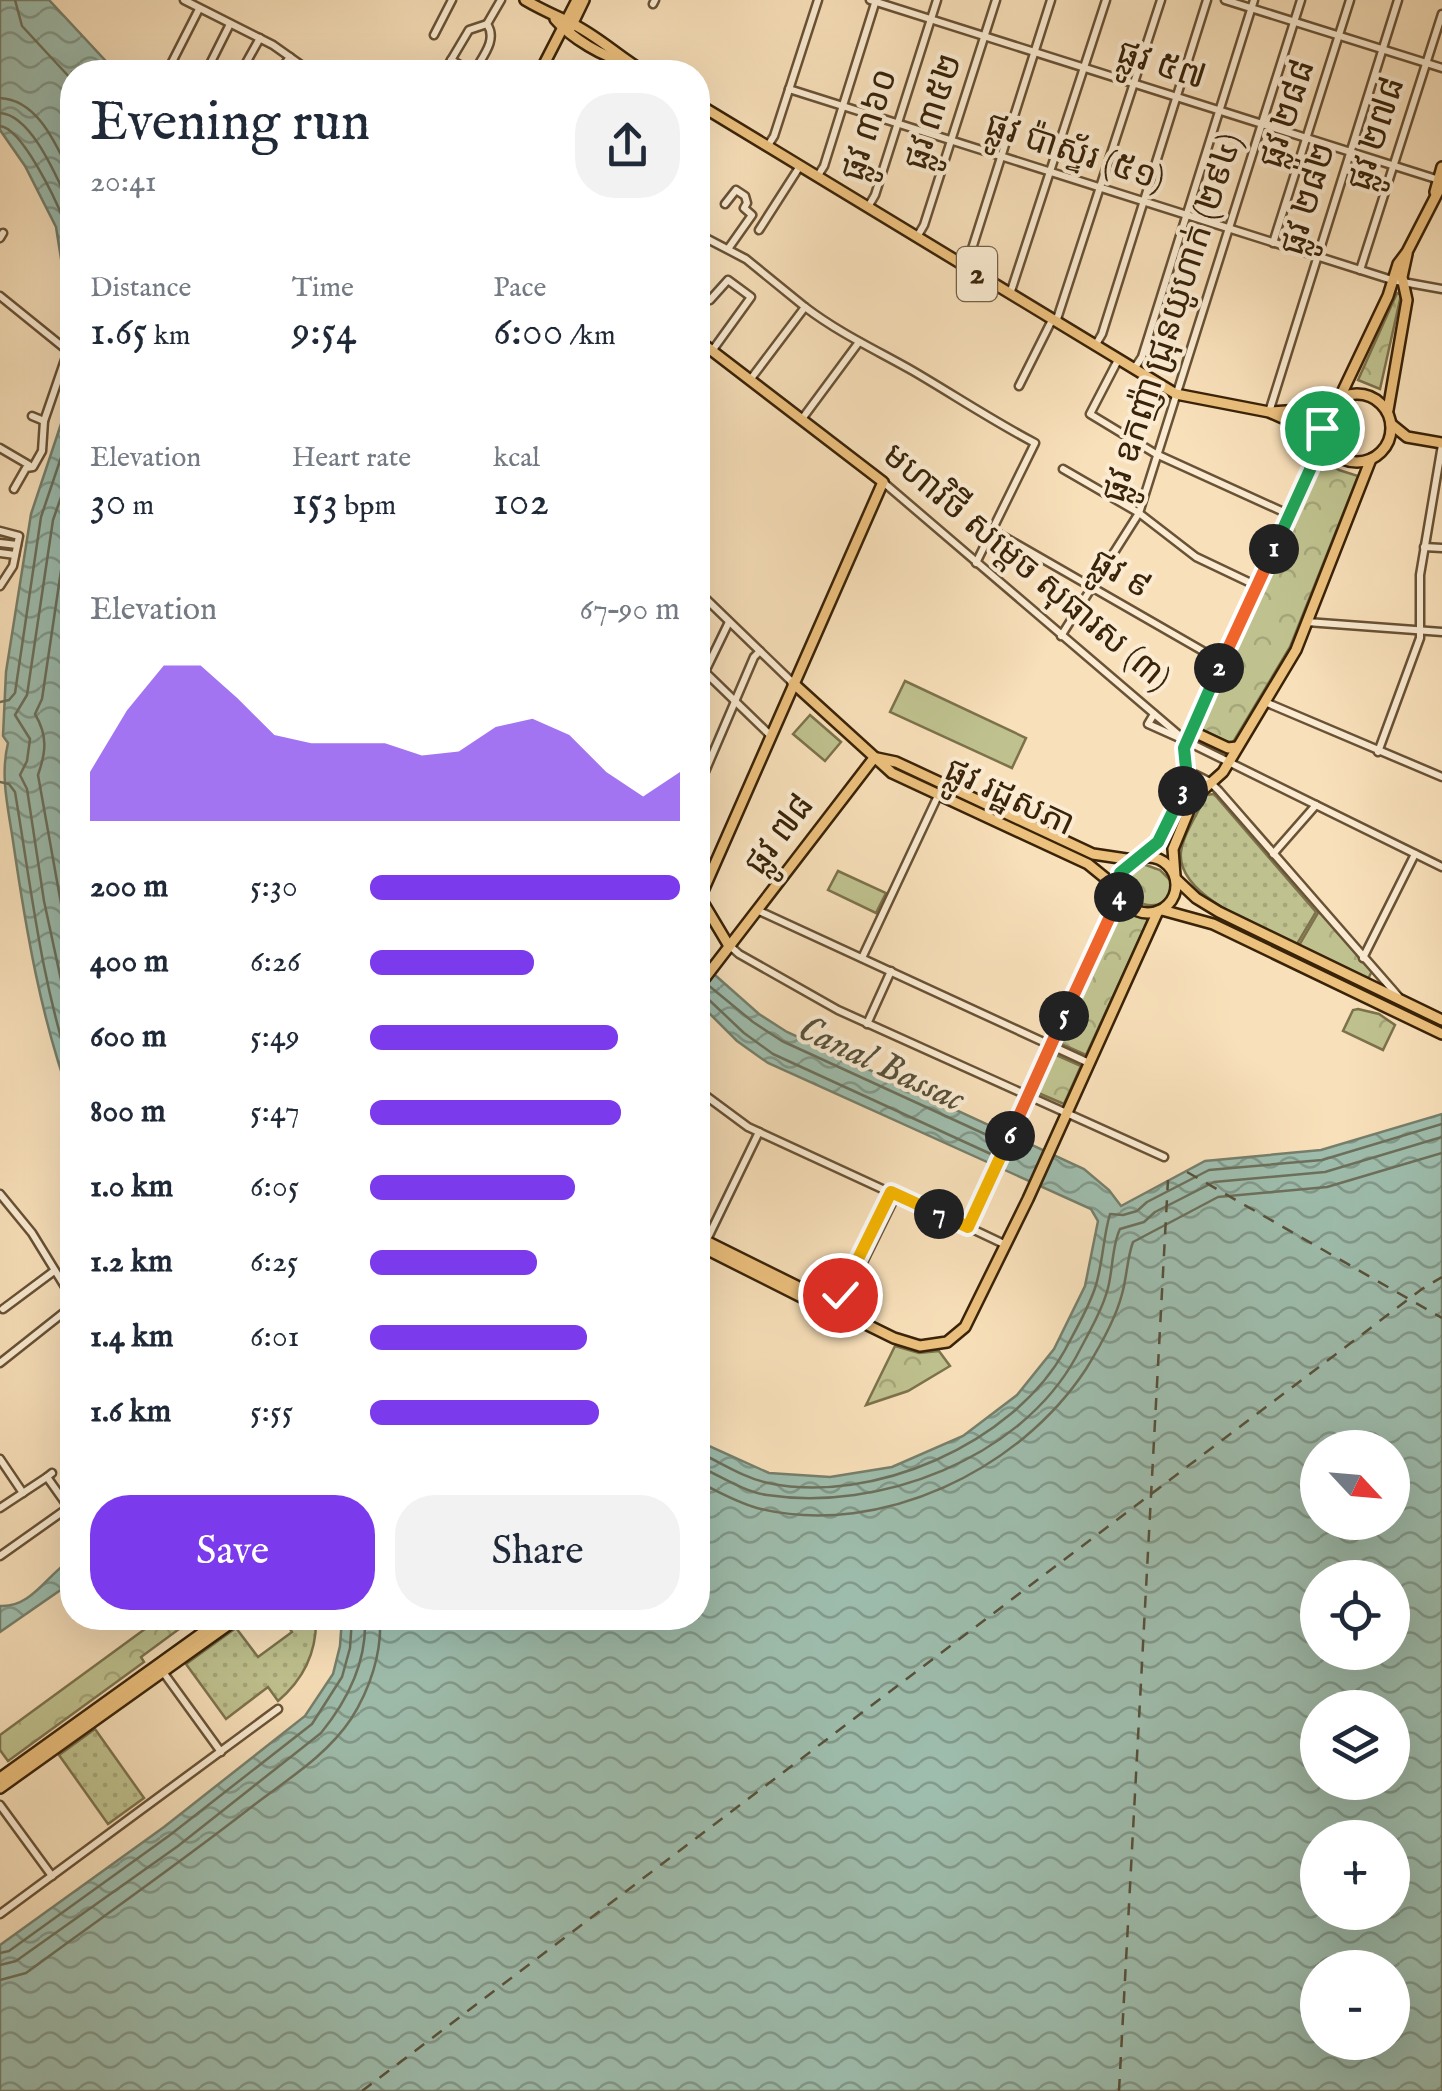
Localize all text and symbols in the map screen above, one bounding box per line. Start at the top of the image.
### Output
street label: ផ្លូវ ៥៧ [1109,31,1211,107]
street label: ផ្លូវ ៣៥២ [894,48,980,178]
street label: ផ្លូវ ២៨៨ [1249,54,1333,176]
street label: ផ្លូវ ៣៦០ [831,63,915,189]
street label: ផ្លូវ ២៧៨ [1337,71,1423,199]
text: Evening run [90,89,370,159]
button: share [575,93,680,198]
street label: ផ្លូវ ប៉ាស្ទ័រ (៥១) [978,103,1170,209]
street label: ផ្លូវ ឧកញ៉ា ជ្រុនយូហាក់ (២៩៤) [1092,128,1260,510]
street label: ផ្លូវ ២៨២ [1271,137,1354,263]
text: 20:41 [90,162,157,203]
road number: 2 [957,247,997,301]
text: Distance [90,271,191,306]
text: Time [292,271,354,306]
text: Pace [493,271,546,306]
text: 1.65 [90,306,148,359]
text: 9:54 [292,306,357,359]
text: 6:00 [493,306,563,359]
text: km [148,319,190,354]
text: /km [563,319,616,354]
pin [1280,386,1365,471]
icon: arrive [1295,401,1350,456]
street label: មហាវិថី សម្តេច សុធារស (៣) [872,433,1181,702]
text: Elevation [90,441,201,476]
text: Heart rate [292,441,411,476]
text: kcal [493,441,540,476]
text: 30 [90,476,126,529]
text: 153 [292,476,338,529]
text: 102 [493,476,549,529]
text: m [126,489,154,524]
text: bpm [338,489,396,524]
pin: 1 [1249,524,1299,574]
text: 1 [1269,531,1279,566]
street label: ផ្លូវ ៩ [1078,540,1159,616]
text: Elevation [90,590,217,631]
text: 67–90 m [579,590,680,631]
pin: 2 [1194,643,1244,693]
text: 2 [1212,650,1226,685]
street label: ផ្លូវ រដ្ឋសភា [934,748,1081,853]
pin: 3 [1158,766,1208,816]
text: 3 [1178,773,1188,808]
street label: ផ្លូវ ៧៨ [735,785,830,889]
text: 200 m [90,867,168,908]
text: 5:30 [250,867,298,908]
pin: 4 [1094,872,1144,922]
text: 4 [1112,879,1126,914]
text: 400 m [90,942,169,983]
text: 6:26 [250,942,300,983]
pin: 5 [1039,991,1089,1041]
text: 5 [1059,998,1069,1033]
water label: Canal Bassac [790,1006,972,1125]
text: 600 m [90,1017,167,1058]
text: 5:49 [250,1017,300,1058]
text: 800 m [90,1092,166,1133]
text: 5:47 [250,1092,300,1133]
pin: 6 [985,1111,1035,1161]
text: 6 [1004,1118,1016,1153]
text: 1.0 km [90,1167,173,1208]
text: 6:05 [250,1167,299,1208]
pin: 7 [914,1189,964,1239]
text: 7 [932,1196,946,1231]
text: 1.2 km [90,1242,173,1283]
text: 6:25 [250,1242,298,1283]
pin [798,1253,883,1338]
icon: check [813,1268,868,1323]
text: 1.4 km [90,1317,174,1358]
text: 6:01 [250,1317,299,1358]
text: 1.6 km [90,1392,171,1433]
text: 5:55 [250,1392,293,1433]
north arrow [1300,1430,1410,1540]
map controls [1300,1430,1410,2060]
button: Save [90,1495,375,1610]
button: Share [395,1495,680,1610]
button: locate [1300,1560,1410,1670]
button: layers [1300,1690,1410,1800]
button: + [1300,1820,1410,1930]
button: − [1300,1950,1410,2060]

